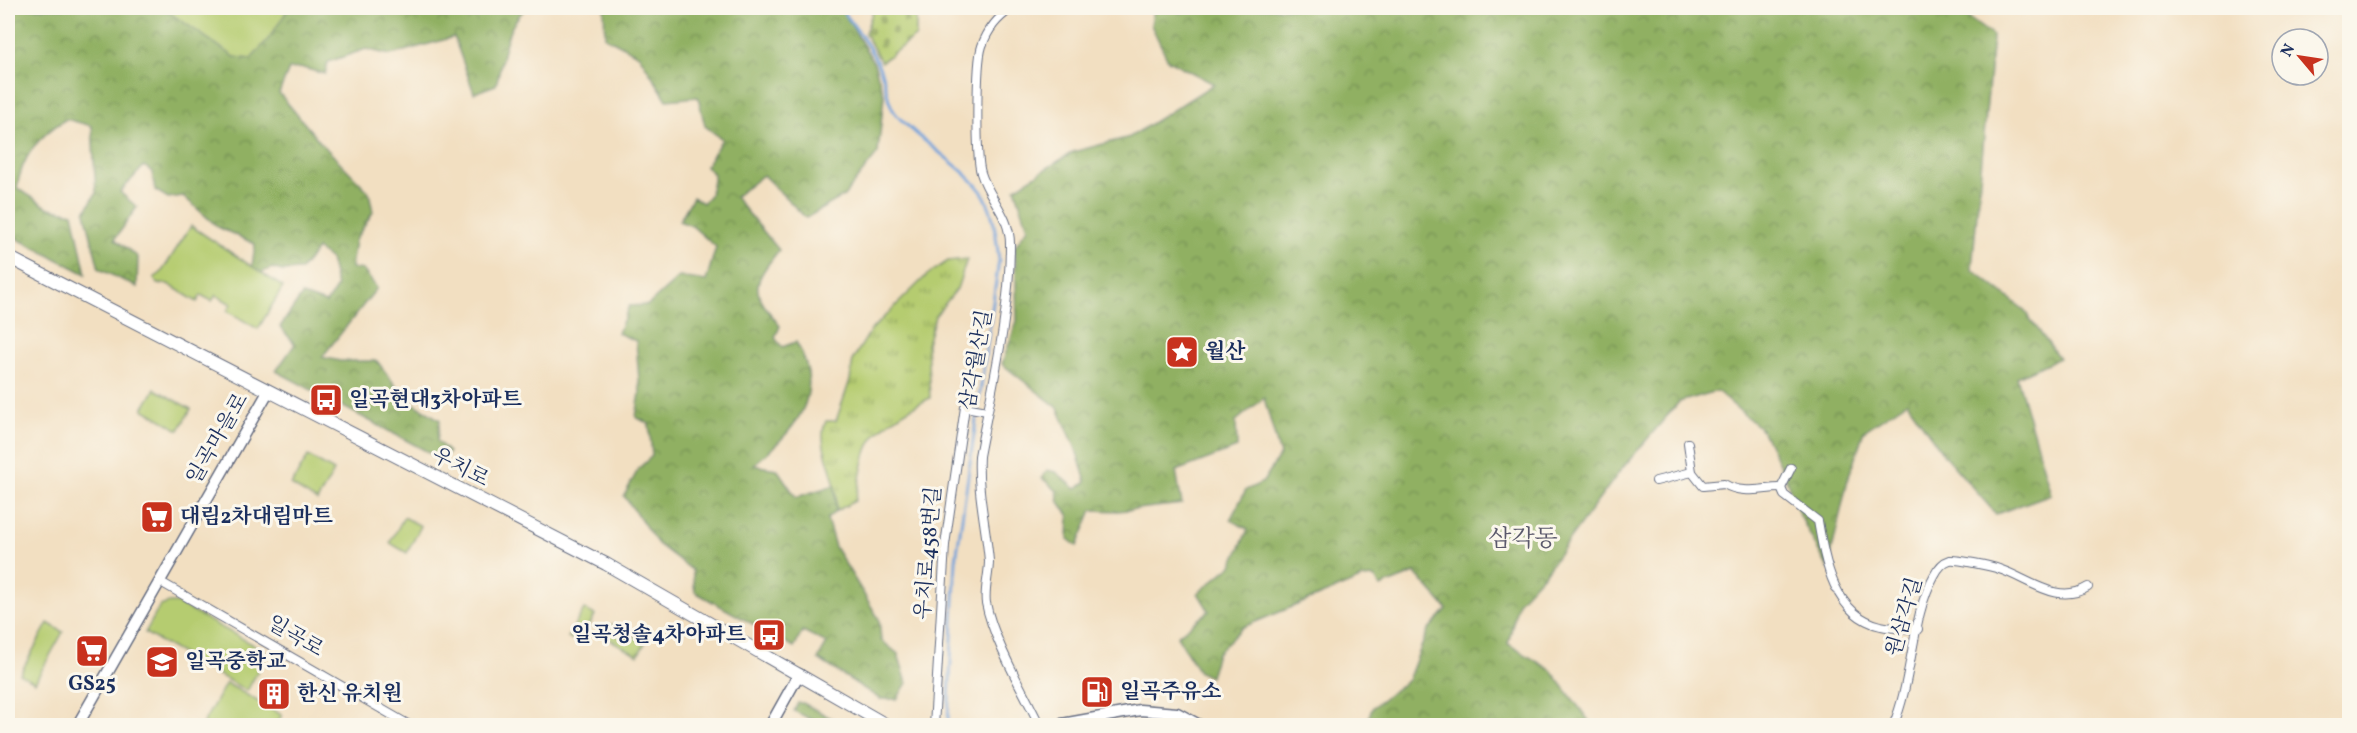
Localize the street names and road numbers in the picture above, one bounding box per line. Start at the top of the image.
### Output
street label: 삼각월산길 [954,308,1000,412]
street label: 일곡마을로 [180,388,256,490]
street label: 우치로 [426,441,494,495]
street label: 우치로458번길 [909,485,949,621]
street label: 원삼각길 [1880,574,1930,660]
street label: 일곡로 [261,609,329,665]

